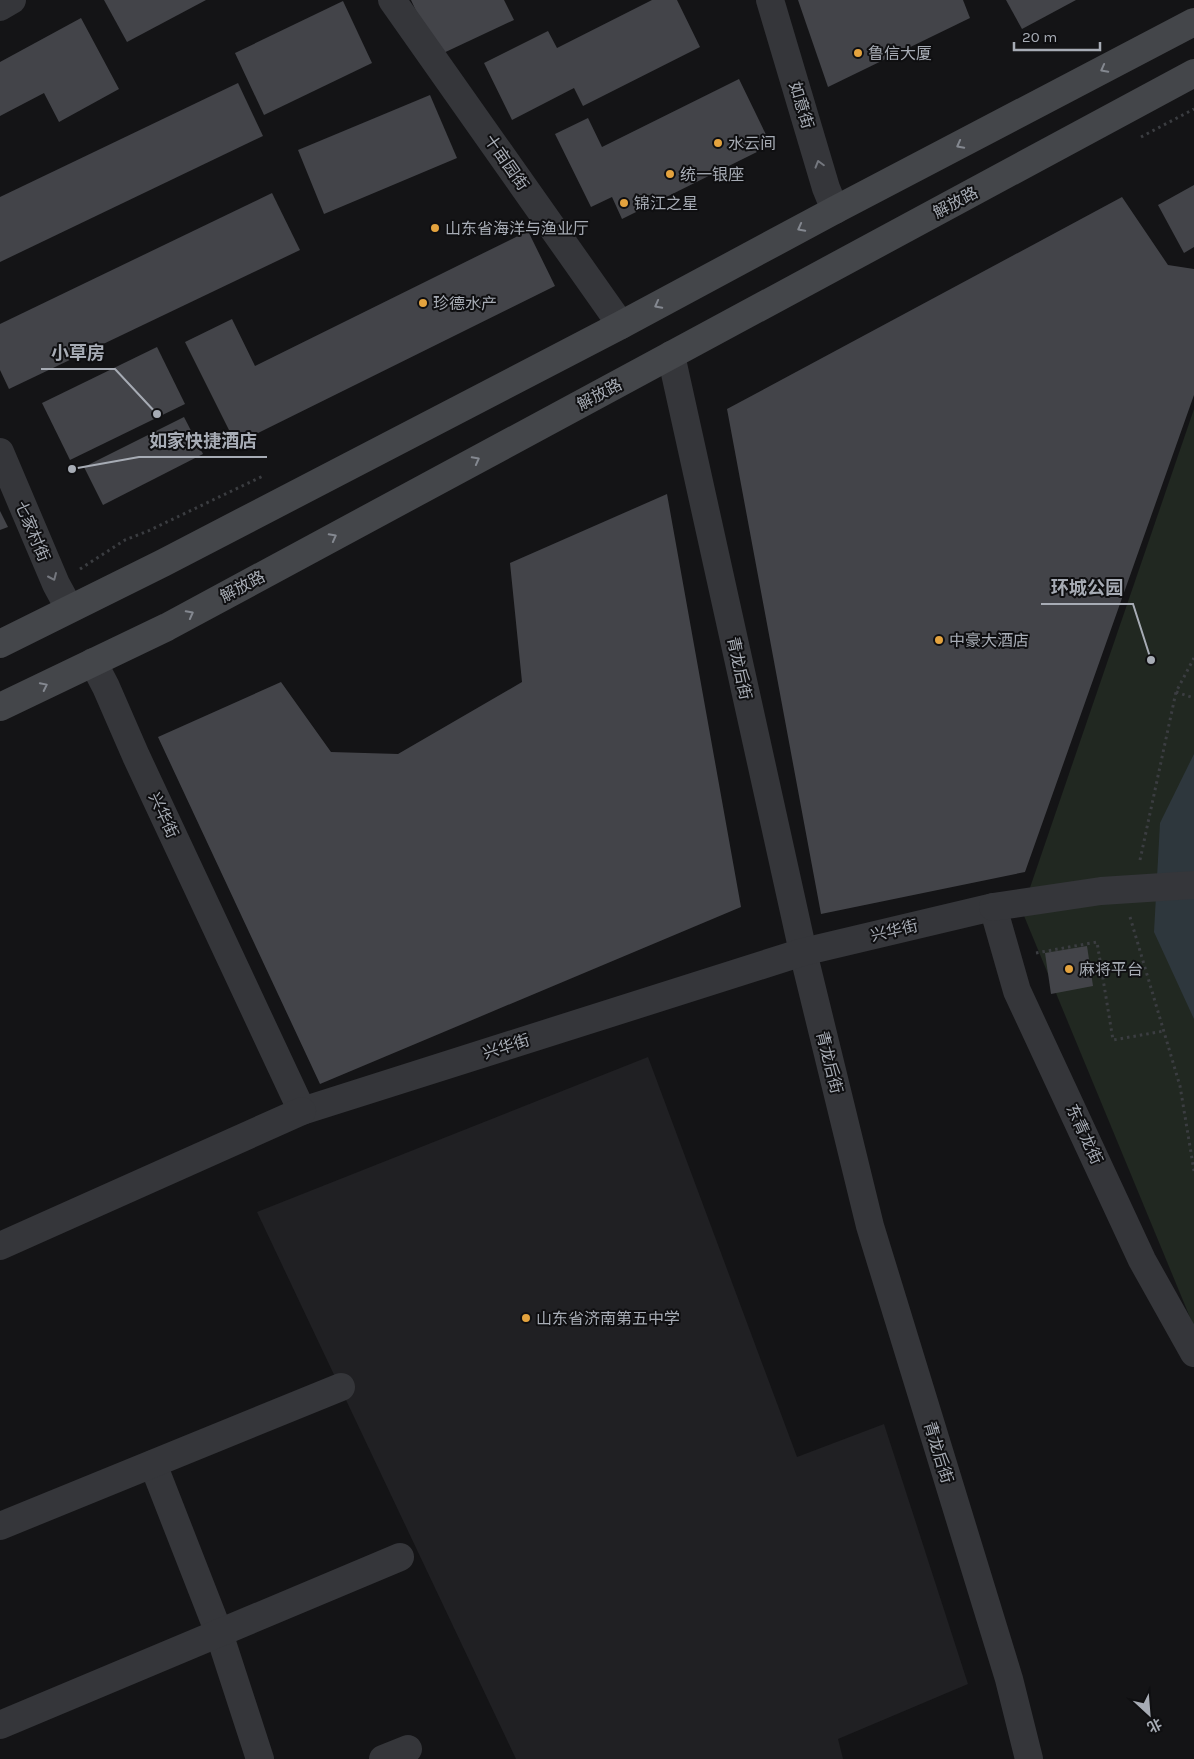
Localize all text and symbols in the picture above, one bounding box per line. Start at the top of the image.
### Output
scale bar [1014,20,1100,52]
text: 20 m [1022,28,1057,46]
place label: 鲁信大厦 [868,44,932,63]
marker: 鲁信大厦 [852,47,864,59]
one-way arrow [1101,63,1110,73]
street label: 如意街 [785,79,818,131]
street label: 十亩园街 [480,131,533,194]
place label: 水云间 [728,134,776,153]
marker: 水云间 [712,137,724,149]
one-way arrow [957,139,966,149]
one-way arrow [815,161,825,169]
place label: 统一银座 [680,165,744,184]
marker: 统一银座 [664,168,676,180]
street label: 解放路 [930,183,981,222]
place label: 锦江之星 [634,194,698,213]
marker: 锦江之星 [618,197,630,209]
place label: 山东省海洋与渔业厅 [445,219,589,238]
marker: 山东省海洋与渔业厅 [429,222,441,234]
one-way arrow [797,222,806,232]
place label: 珍德水产 [433,294,497,313]
marker: 珍德水产 [417,297,429,309]
one-way arrow [654,299,663,309]
callout: 小草房 [41,336,115,369]
text: 小草房 [51,342,105,364]
street label: 解放路 [574,375,625,414]
callout: 如家快捷酒店 [139,424,267,457]
text: 如家快捷酒店 [149,430,257,452]
one-way arrow [471,456,480,466]
street label: 七家村街 [11,498,54,564]
one-way arrow [328,534,337,544]
street label: 解放路 [217,567,268,606]
callout: 环城公园 [1041,571,1133,604]
one-way arrow [47,572,58,581]
text: 环城公园 [1051,577,1123,599]
one-way arrow [185,611,194,621]
place label: 中豪大酒店 [949,631,1029,650]
marker: 中豪大酒店 [933,634,945,646]
street label: 青龙后街 [724,635,755,701]
one-way arrow [39,682,48,692]
street label: 兴华街 [145,789,182,841]
street label: 兴华街 [869,916,920,945]
place label: 麻将平台 [1079,960,1143,979]
marker: 麻将平台 [1063,963,1075,975]
street label: 青龙后街 [813,1029,846,1095]
street label: 兴华街 [480,1030,532,1063]
street label: 东青龙街 [1062,1101,1107,1167]
place label: 山东省济南第五中学 [536,1309,680,1328]
marker: 山东省济南第五中学 [520,1312,532,1324]
street label: 青龙后街 [920,1419,957,1486]
north arrow [1124,1689,1174,1739]
text: 北 [1144,1715,1164,1736]

